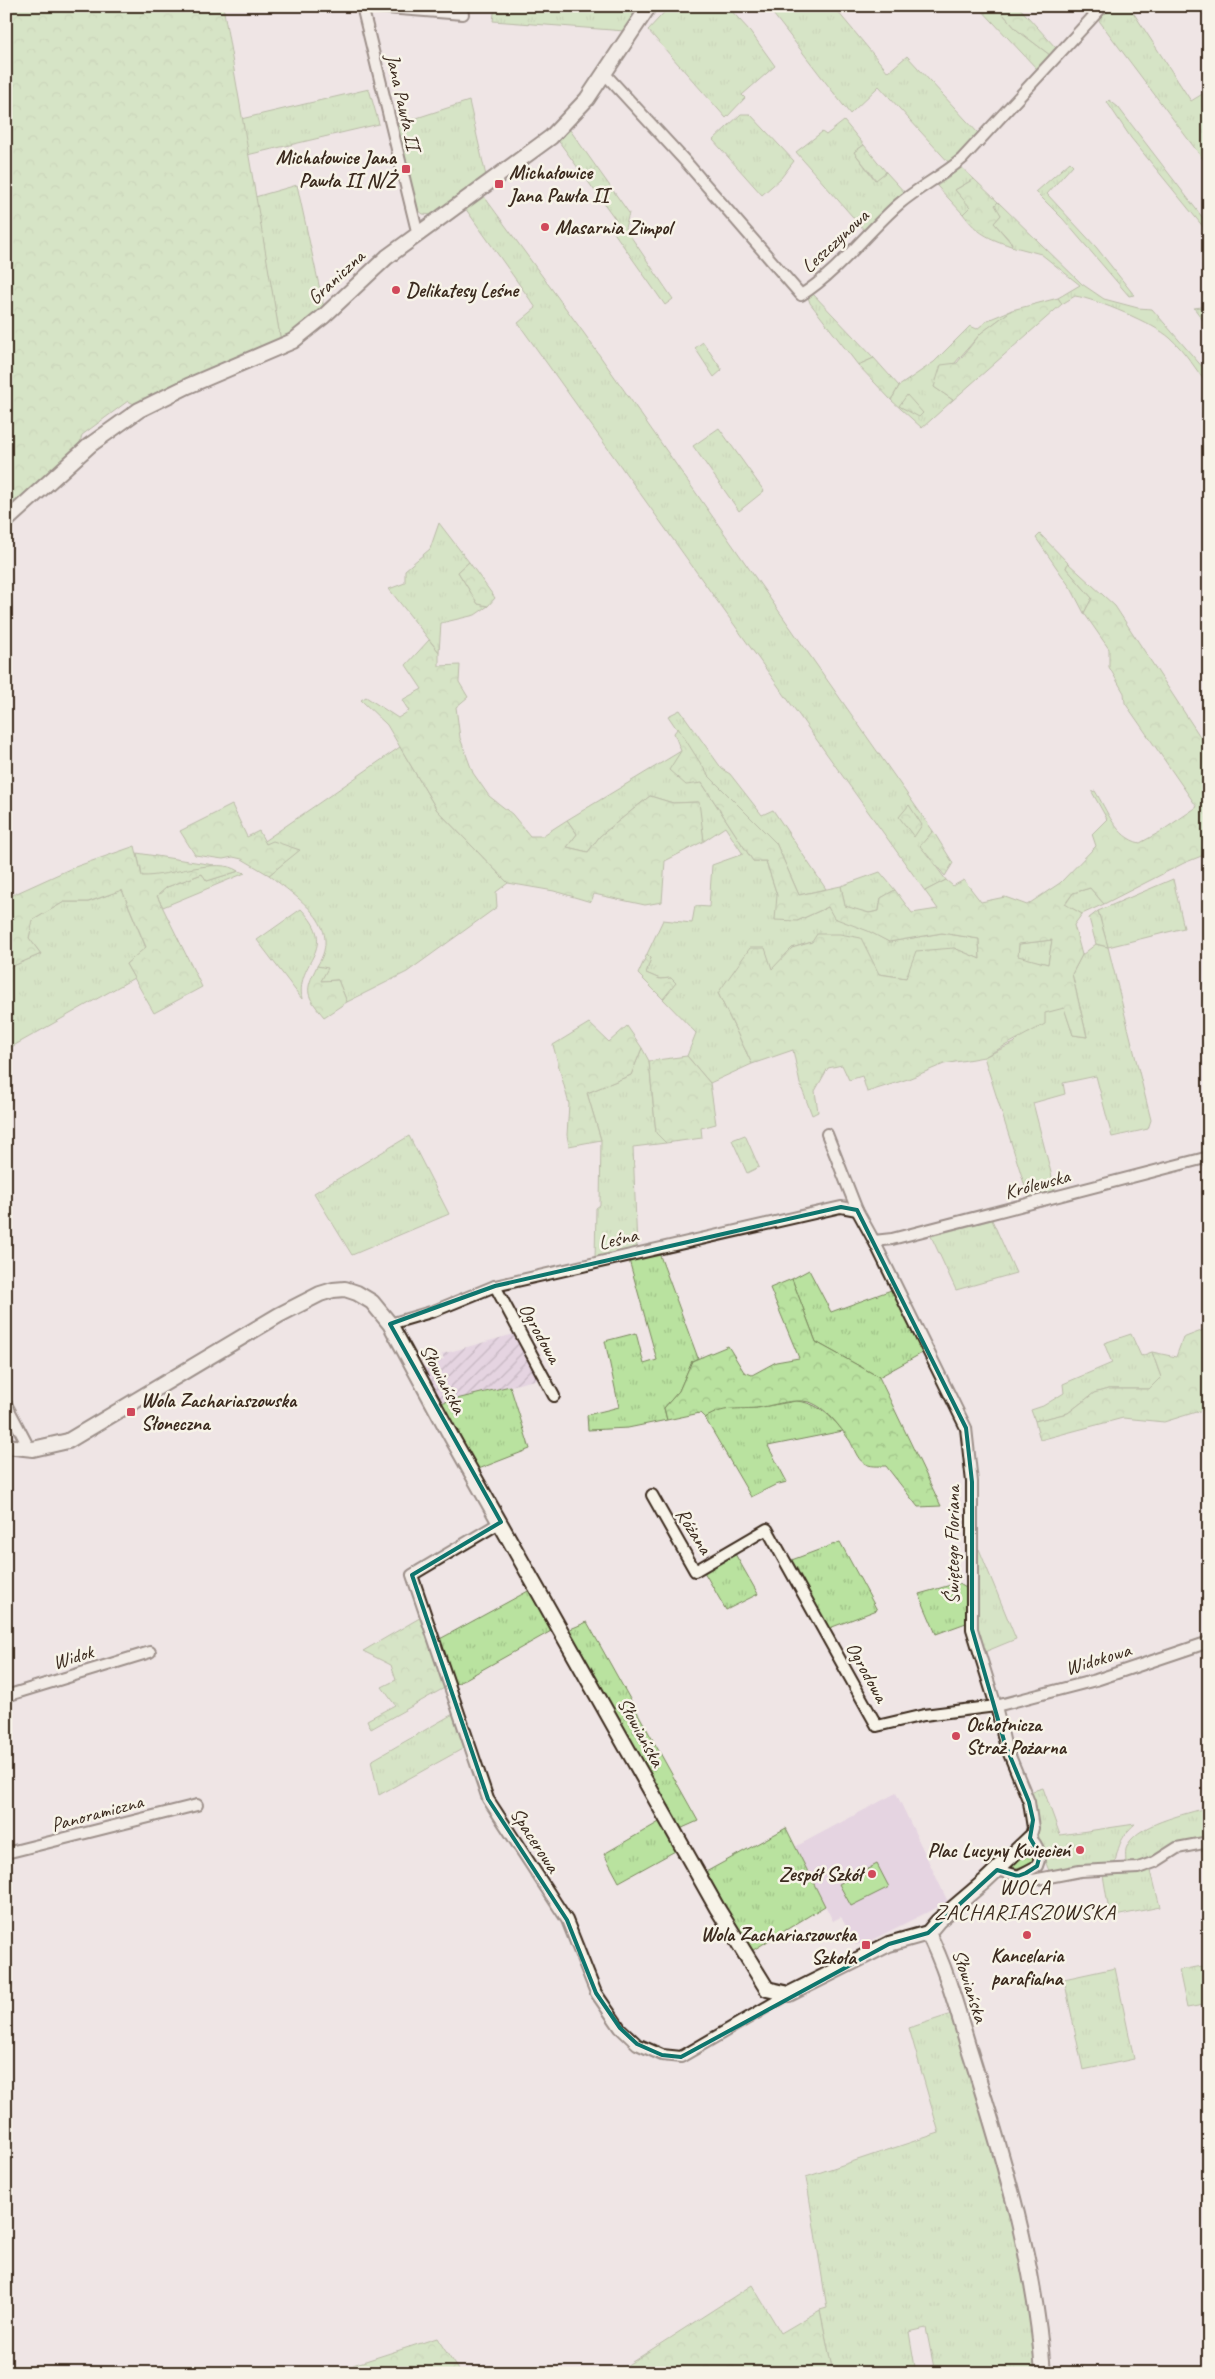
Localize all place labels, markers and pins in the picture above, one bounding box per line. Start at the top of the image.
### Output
place label: Michałowice Jana Pawła II N/Ż [276,145,400,193]
place label: Michałowice Jana Pawła II [507,160,612,208]
marker: Michałowice Jana Pawła II N/Ż [400,163,412,175]
marker: Michałowice Jana Pawła II [493,178,505,190]
place label: Masarnia Zimpol [555,215,675,240]
marker: Masarnia Zimpol [539,221,551,233]
place label: Delikatesy Leśne [406,278,520,304]
marker: Delikatesy Leśne [390,284,402,296]
place label: Wola Zachariaszowska Słoneczna [141,1388,298,1436]
marker: Wola Zachariaszowska Słoneczna [125,1406,137,1418]
place label: Ochotnicza Straż Pożarna [966,1712,1068,1760]
marker: Ochotnicza Straż Pożarna [950,1730,962,1742]
place label: Plac Lucyny Kwiecień [927,1838,1072,1863]
marker: Plac Lucyny Kwiecień [1074,1844,1086,1856]
place label: Zespół Szkół [779,1862,865,1887]
marker: Zespół Szkół [866,1868,878,1880]
place label: Wola Zachariaszowska Szkoła [701,1922,858,1970]
marker: Kancelaria parafialna [1021,1929,1033,1941]
marker: Wola Zachariaszowska Szkoła [860,1939,872,1951]
place label: Kancelaria parafialna [991,1943,1065,1991]

